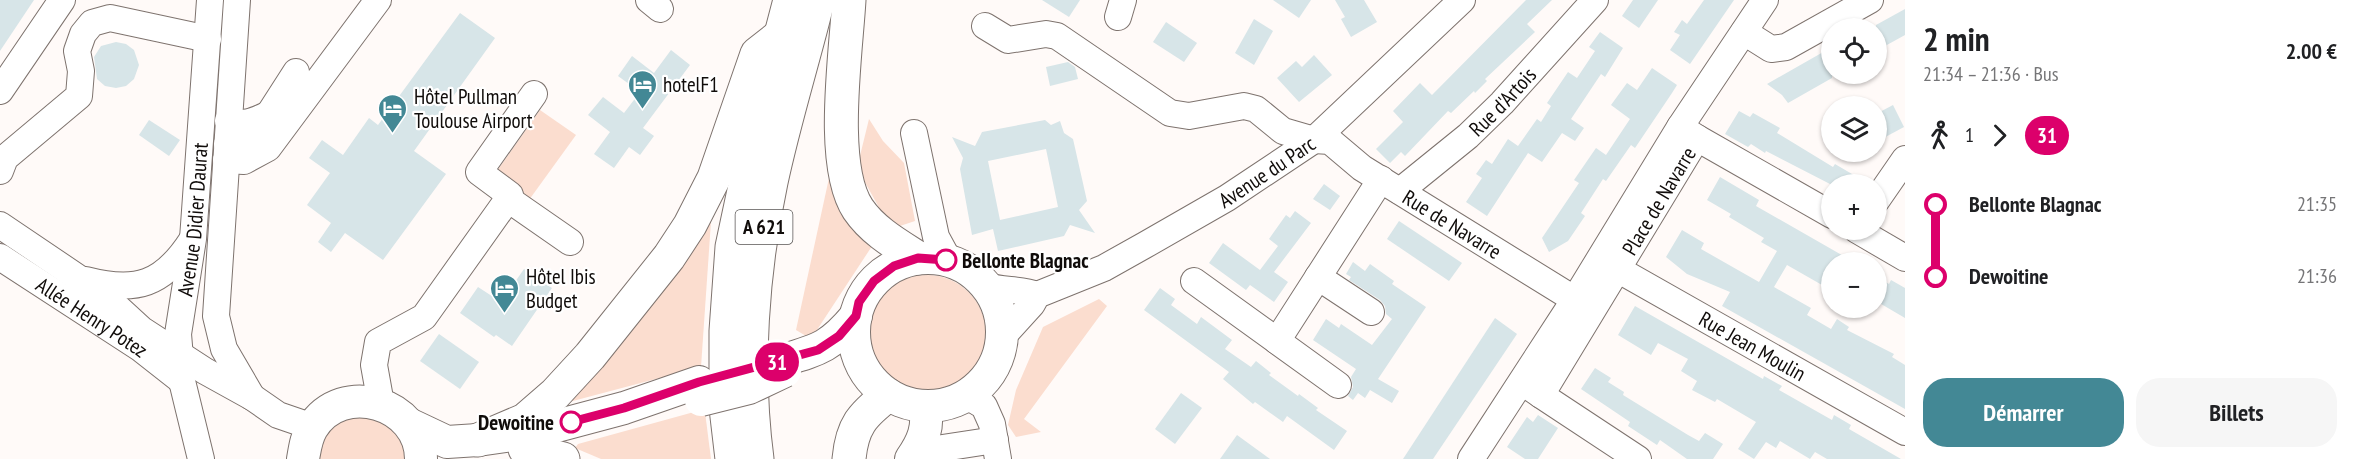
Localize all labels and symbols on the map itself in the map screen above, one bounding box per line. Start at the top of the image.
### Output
street label: Rue d'Artois [1463,61,1542,142]
hotel icon: hotelF1 [626,68,658,110]
place label: hotelF1 [663,71,719,98]
place label: Hôtel Pullman Toulouse Airport [414,83,533,134]
hotel icon: Hôtel Pullman Toulouse Airport [377,92,409,134]
street label: Avenue du Parc [1214,129,1321,214]
street label: Avenue Didier Daurat [171,142,213,298]
street label: Place de Navarre [1616,142,1702,260]
street label: Rue de Navarre [1398,183,1507,265]
road number: A 621 [736,210,792,244]
place label: Bellonte Blagnac [962,247,1089,274]
marker: Bellonte Blagnac [935,249,957,271]
place label: Hôtel Ibis Budget [526,263,596,314]
street label: Allée Henry Potez [31,271,154,363]
hotel icon: Hôtel Ibis Budget [489,272,521,314]
street label: Rue Jean Moulin [1694,305,1811,387]
line badge: 31 [750,342,804,382]
place label: Dewoitine [478,409,554,436]
marker: Dewoitine [560,411,582,433]

